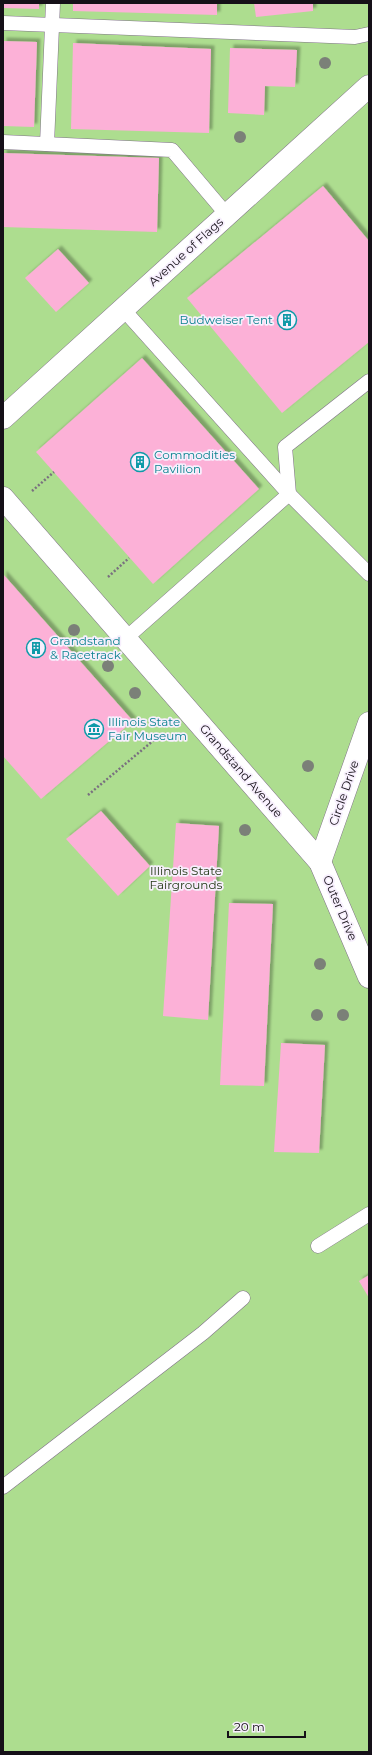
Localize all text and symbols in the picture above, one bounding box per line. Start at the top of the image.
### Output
street label: Avenue of Flags [145,214,226,289]
building icon: Budweiser Tent [276,309,298,331]
place label: Budweiser Tent [179,312,273,327]
place label: Commodities Pavilion [154,447,235,476]
building icon: Commodities Pavilion [129,451,151,473]
place label: Grandstand & Racetrack [50,633,122,662]
building icon: Grandstand & Racetrack [25,637,47,659]
place label: Illinois State Fair Museum [108,714,187,743]
museum icon: Illinois State Fair Museum [83,718,105,740]
street label: Grandstand Avenue [197,721,286,821]
street label: Circle Drive [325,758,362,827]
park label: Illinois State Fairgrounds [150,863,223,892]
street label: Outer Drive [320,873,361,943]
scale bar [228,1713,305,1739]
text: 20 m [234,1719,265,1734]

